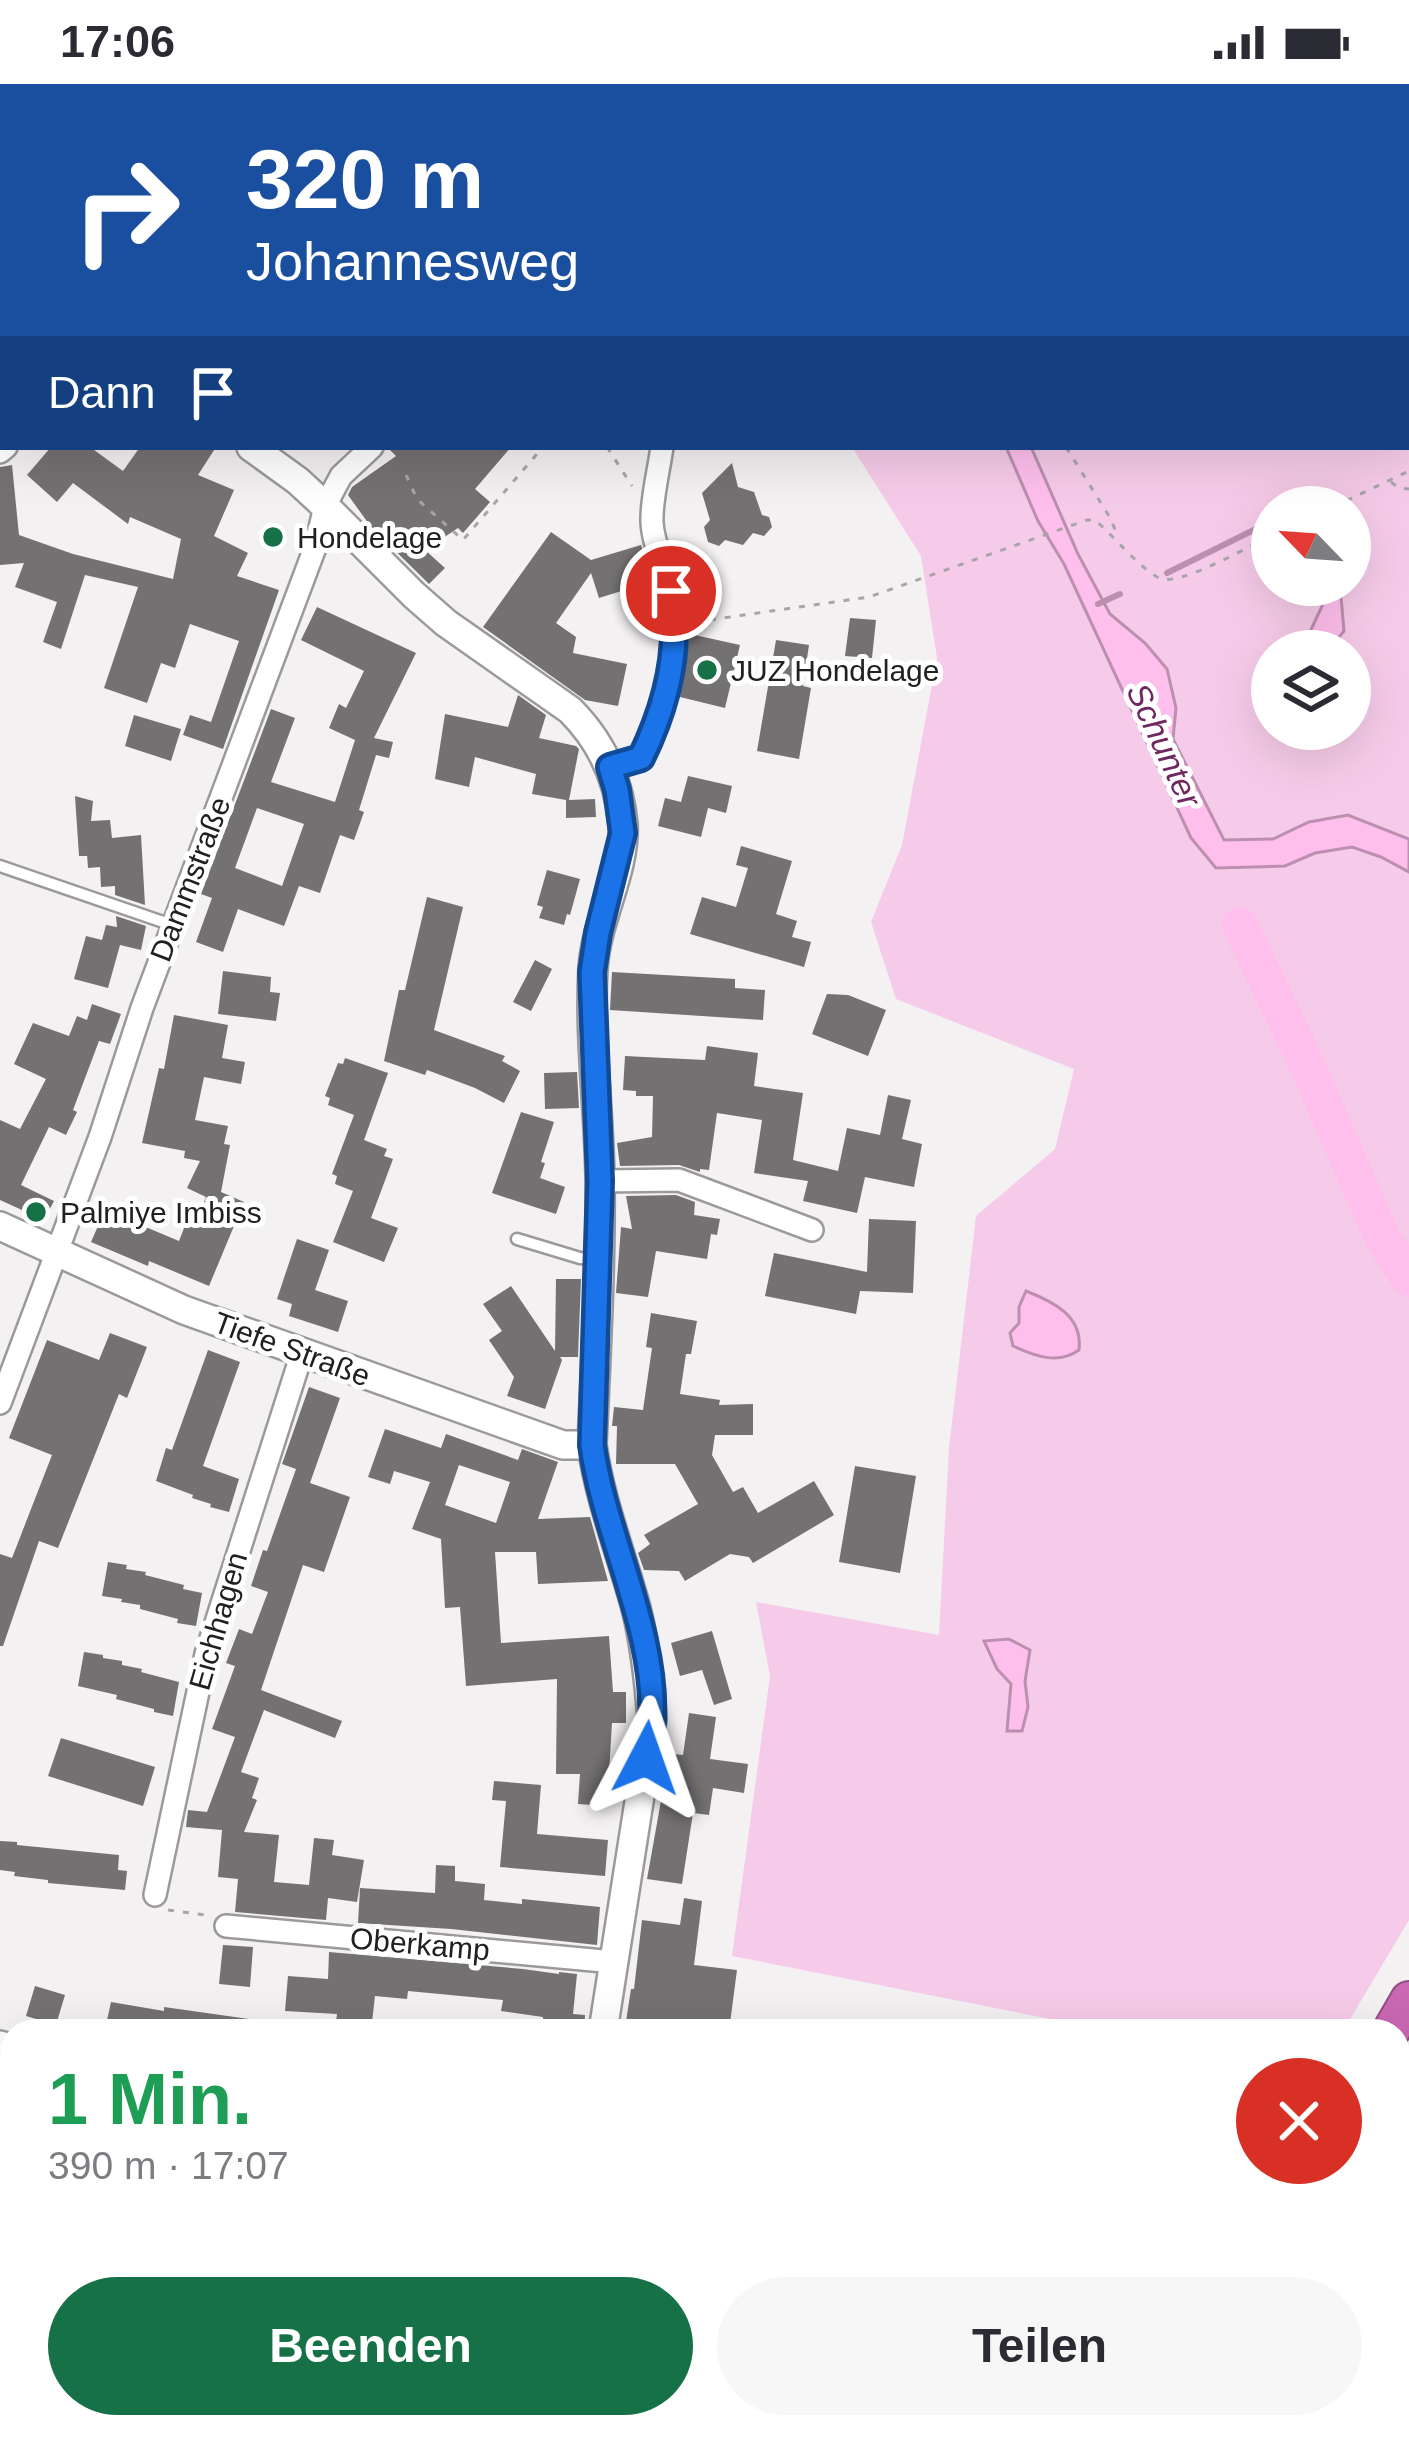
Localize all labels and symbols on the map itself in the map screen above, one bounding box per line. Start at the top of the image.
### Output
north arrow [1251,486,1371,606]
place label: Hondelage [297,521,442,554]
marker: Hondelage [260,524,286,550]
pin [620,540,722,642]
place label: JUZ Hondelage [731,654,939,687]
marker: JUZ Hondelage [694,657,720,683]
water label: Schunter [1119,677,1210,814]
street label: Dammstraße [144,792,236,966]
place label: Palmiye Imbiss [60,1196,262,1229]
marker: Palmiye Imbiss [23,1199,49,1225]
street label: Tiefe Straße [209,1305,375,1393]
street label: Eichhagen [183,1548,253,1694]
position arrow [583,1695,709,1821]
street label: Oberkamp [349,1921,491,1967]

